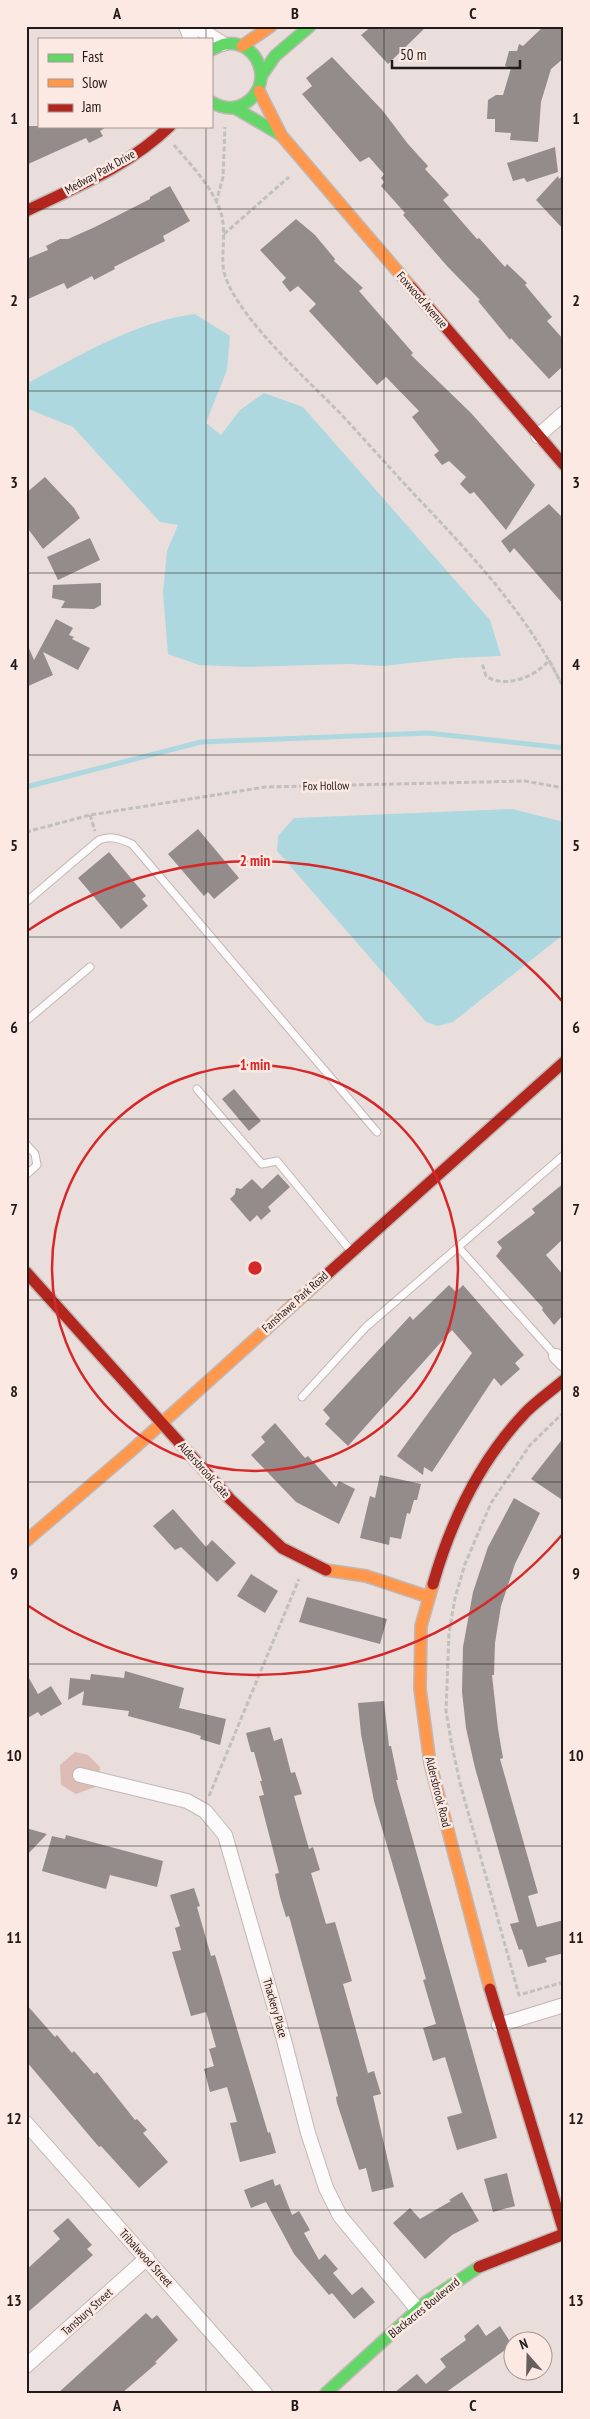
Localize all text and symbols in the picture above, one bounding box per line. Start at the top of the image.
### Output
text: A [112,3,122,23]
text: B [291,3,299,23]
text: C [469,3,477,23]
legend [38,38,212,128]
scale bar [392,38,520,70]
text: 50 m [400,45,426,64]
text: Fast [82,47,103,66]
text: Slow [82,73,107,92]
text: Jam [81,97,101,116]
text: 1 [10,108,18,128]
text: 1 [572,108,580,128]
street label: Medway Park Drive [62,146,138,197]
street label: Foxwood Avenue [394,268,451,331]
text: 2 [10,290,18,310]
text: 2 [572,290,580,310]
text: 3 [10,472,18,492]
text: 3 [572,472,580,492]
text: 4 [10,654,18,674]
text: 4 [572,654,580,674]
street label: Fox Hollow [303,778,350,793]
text: 5 [10,835,18,855]
text: 5 [572,835,580,855]
text: 2 min [240,851,270,870]
text: 6 [10,1017,18,1037]
text: 6 [572,1017,580,1037]
text: 1 min [240,1055,270,1074]
text: 7 [10,1199,18,1219]
text: 7 [572,1199,580,1219]
centre of rings [246,1259,264,1277]
street label: Fanshawe Park Road [258,1268,331,1335]
text: 8 [10,1381,18,1401]
text: 8 [572,1381,580,1401]
street label: Aldersbrook Gate [175,1438,234,1501]
text: 9 [10,1563,18,1583]
text: 9 [572,1563,580,1583]
text: 10 [6,1745,22,1765]
text: 10 [568,1745,584,1765]
street label: Aldersbrook Road [422,1755,454,1829]
text: 11 [6,1927,22,1947]
text: 11 [568,1927,584,1947]
street label: Thackery Place [260,1976,291,2039]
text: 12 [6,2108,22,2128]
text: 12 [568,2108,584,2128]
street label: Tribalwood Street [116,2226,177,2290]
street label: Blackacres Boulevard [385,2274,462,2341]
street label: Tansbury Street [58,2284,116,2339]
text: 13 [6,2290,22,2310]
text: 13 [568,2290,584,2310]
north arrow [502,2332,552,2382]
text: N [517,2334,530,2354]
text: A [112,2395,122,2415]
text: B [291,2395,299,2415]
text: C [469,2395,477,2415]

